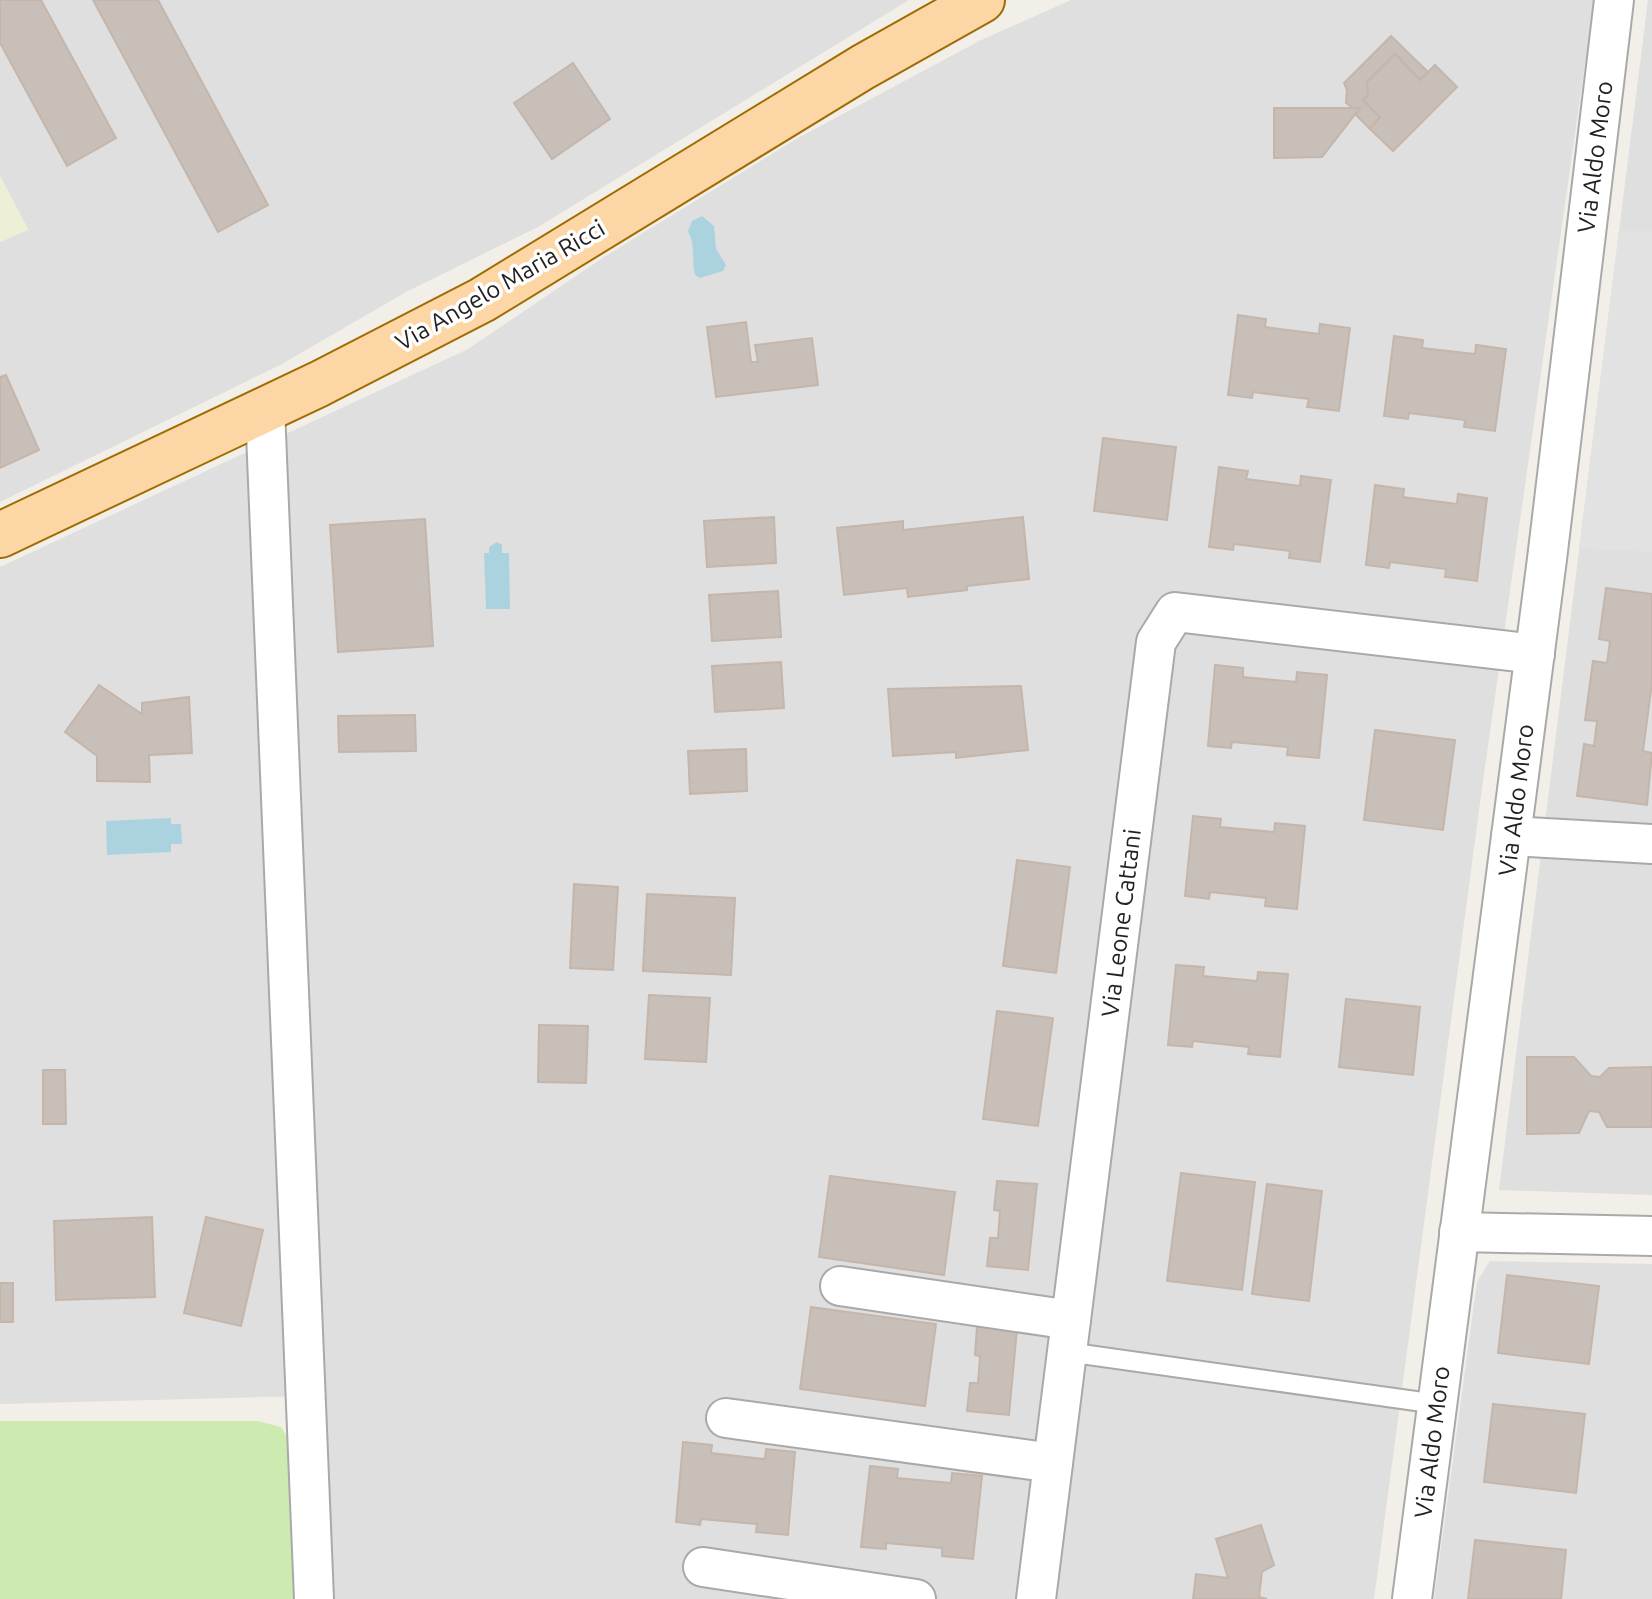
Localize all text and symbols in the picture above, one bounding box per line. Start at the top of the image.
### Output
street label: Via Aldo Moro [1572,79,1618,235]
street label: Via Angelo Maria Ricci [391,214,609,356]
street label: Via Aldo Moro [1493,722,1539,878]
street label: Via Leone Cattani [1096,827,1146,1019]
street label: Via Aldo Moro [1409,1364,1455,1520]

